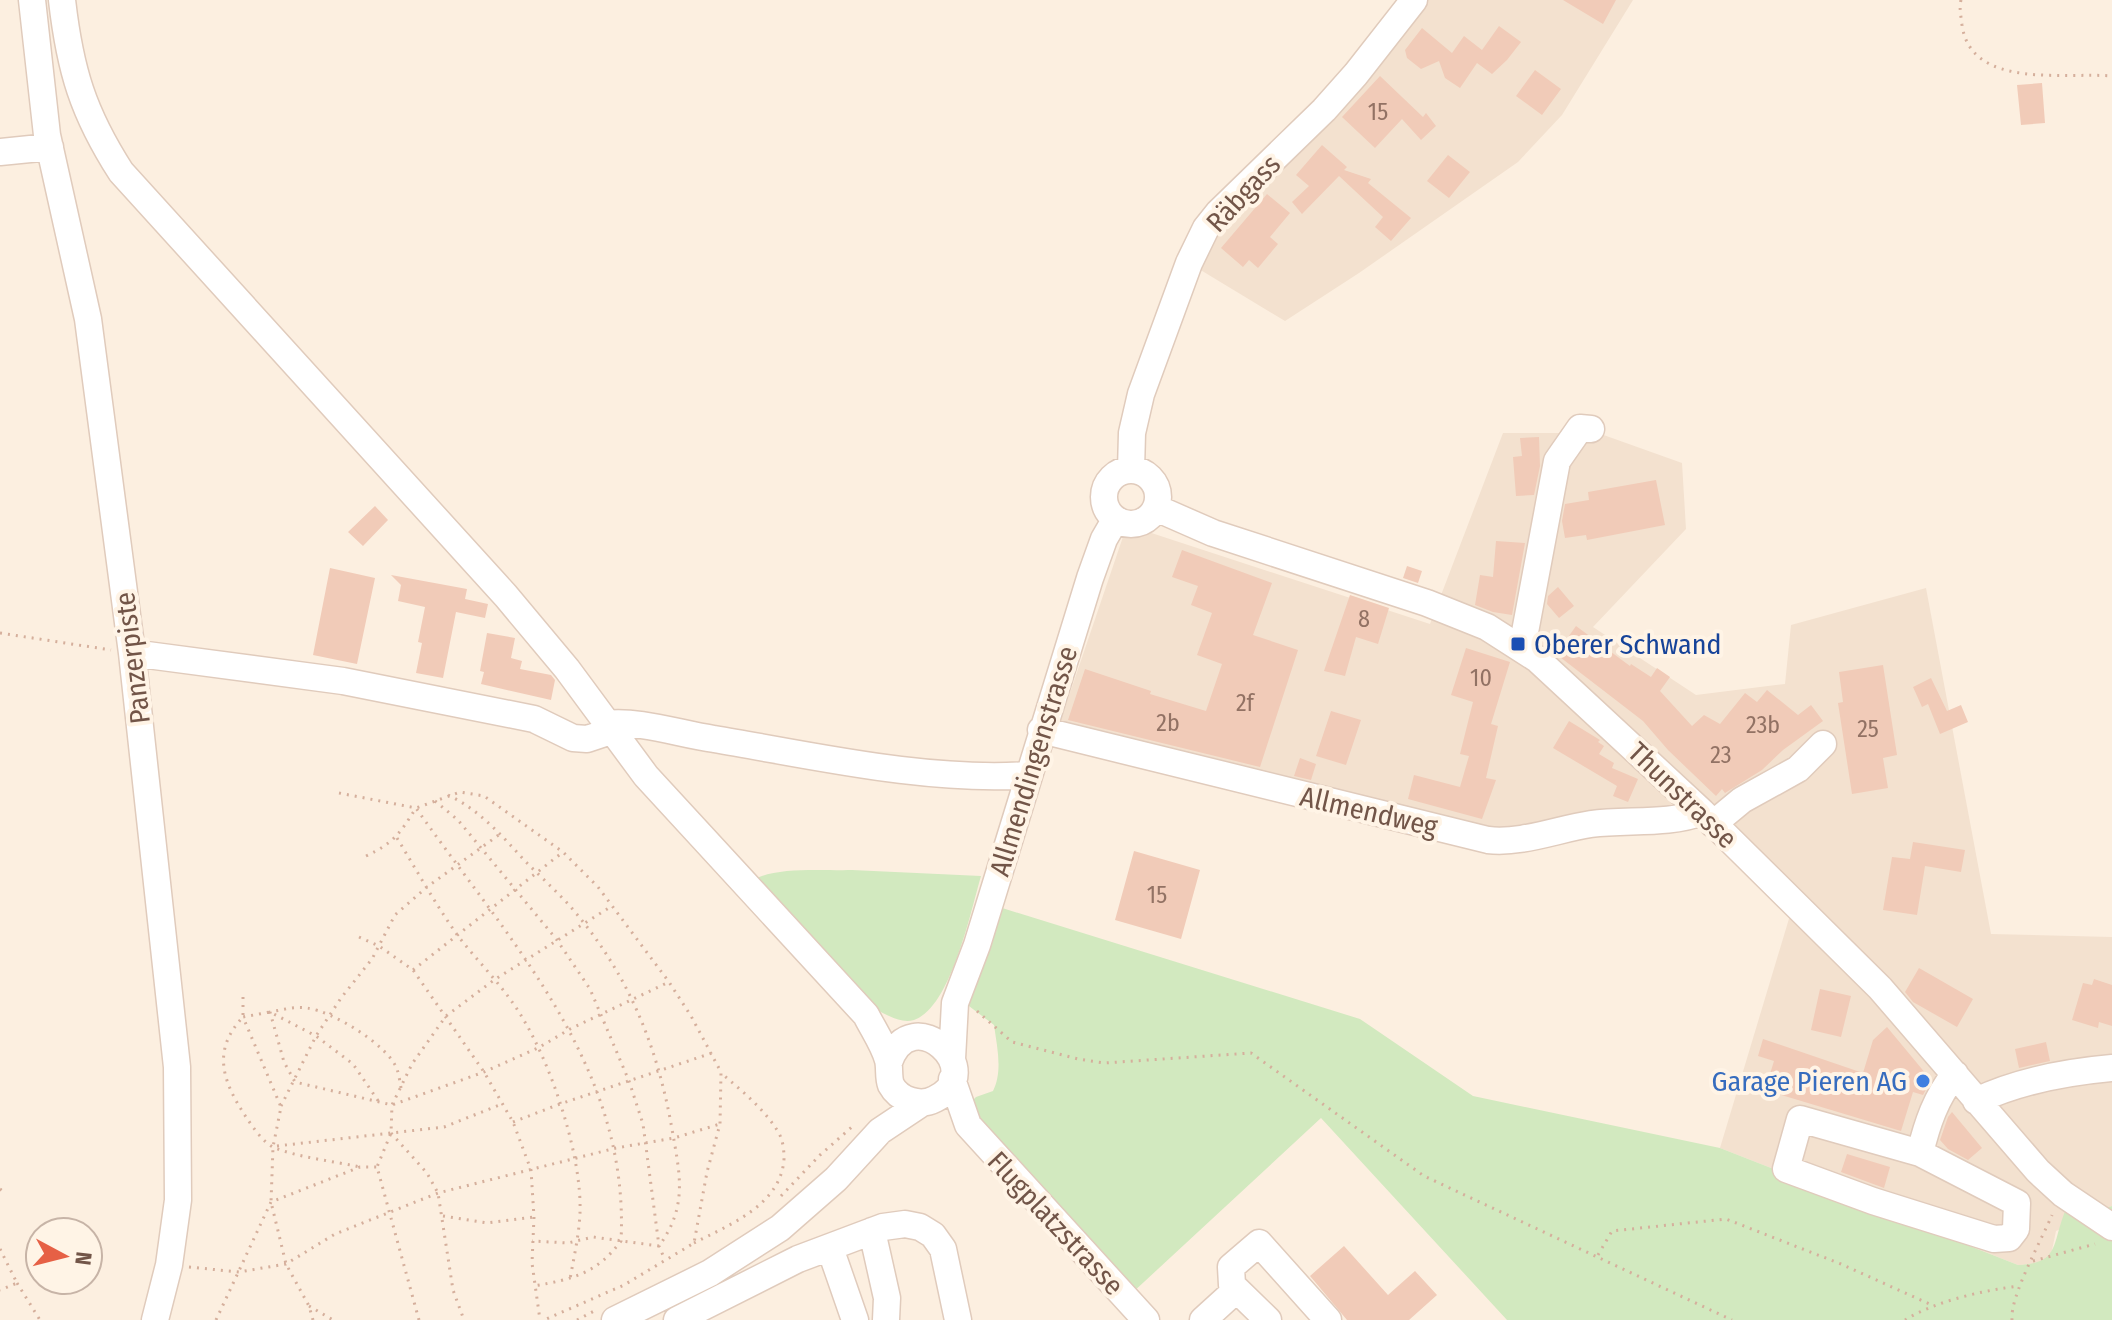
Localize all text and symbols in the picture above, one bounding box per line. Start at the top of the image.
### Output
house number: 15 [1368,98,1388,126]
street label: Räbgass [1199,148,1287,239]
street label: Panzerpiste [108,590,157,726]
house number: 8 [1358,605,1370,633]
place label: Oberer Schwand [1534,628,1722,661]
marker: Oberer Schwand [1509,635,1527,653]
street label: Allmendingenstrasse [983,642,1084,880]
house number: 10 [1470,664,1492,692]
house number: 2f [1236,689,1256,717]
house number: 2b [1156,709,1180,737]
house number: 23b [1746,711,1780,739]
house number: 25 [1857,715,1879,743]
street label: Thunstrasse [1622,736,1744,855]
house number: 23 [1710,741,1732,769]
street label: Allmendweg [1297,780,1442,843]
house number: 15 [1147,881,1167,909]
place label: Garage Pieren AG [1712,1065,1907,1098]
marker: Garage Pieren AG [1914,1072,1932,1090]
street label: Flugplatzstrasse [981,1145,1131,1302]
north arrow [24,1216,104,1296]
text: N [69,1250,98,1267]

